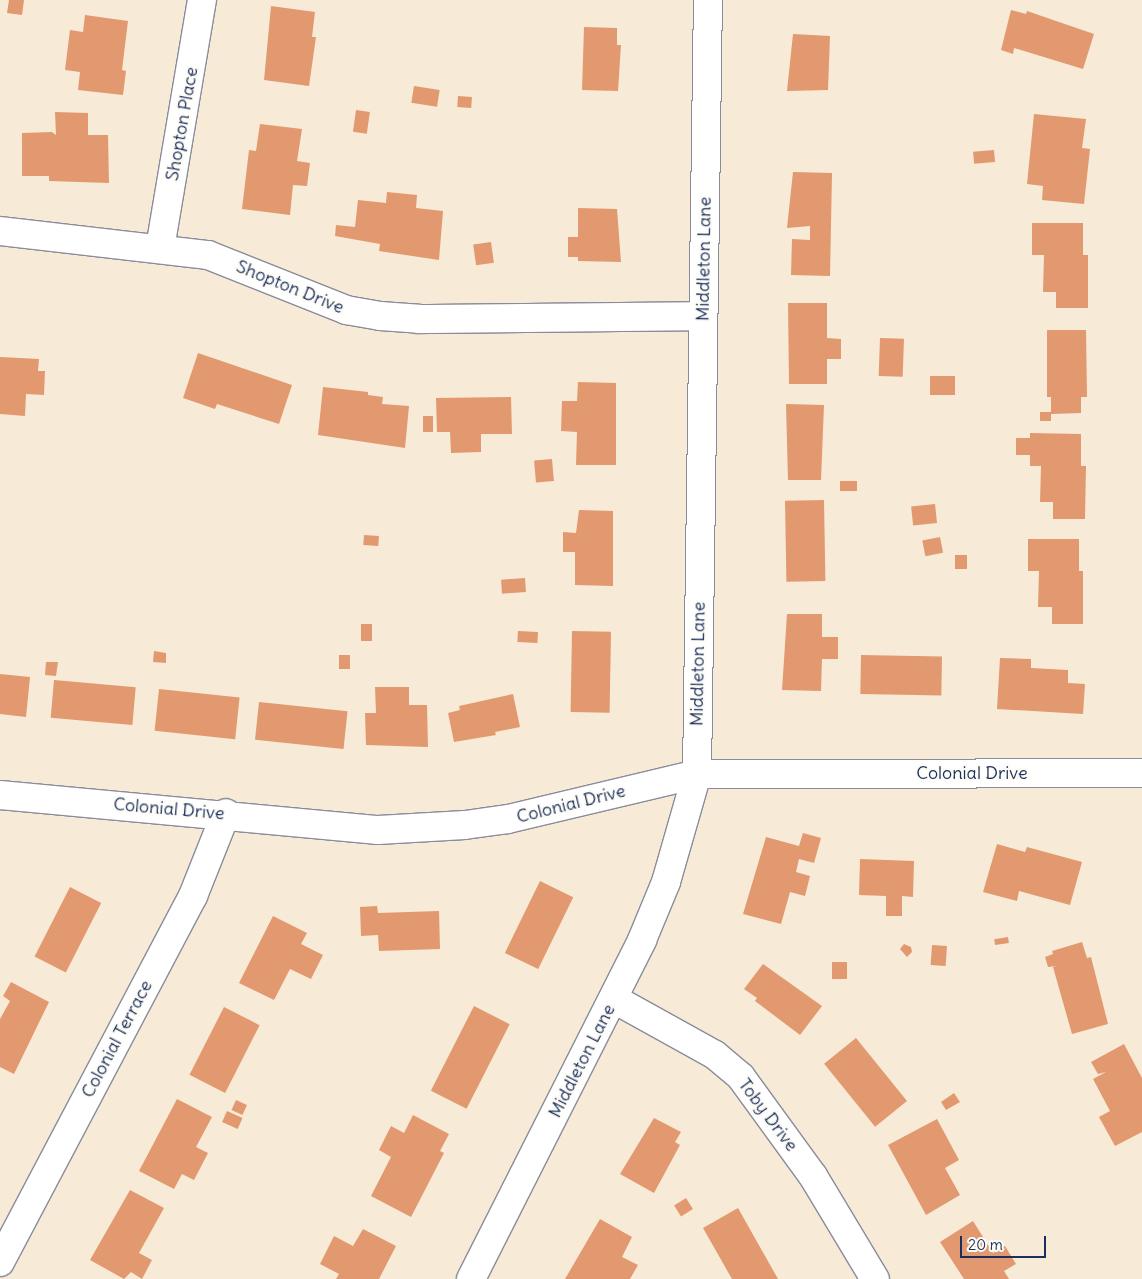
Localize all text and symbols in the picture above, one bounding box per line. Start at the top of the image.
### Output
street label: Shopton Place [161,65,203,183]
street label: Middleton Lane [692,197,716,321]
street label: Shopton Drive [233,256,347,318]
street label: Middleton Lane [686,602,710,726]
street label: Colonial Drive [916,762,1028,784]
street label: Colonial Drive [514,780,628,828]
street label: Colonial Drive [112,793,226,825]
street label: Colonial Terrace [77,977,157,1101]
street label: Middleton Lane [544,1001,620,1121]
street label: Toby Drive [734,1074,802,1156]
scale bar [962,1226,1048,1258]
text: 20 m [968,1235,1003,1254]

